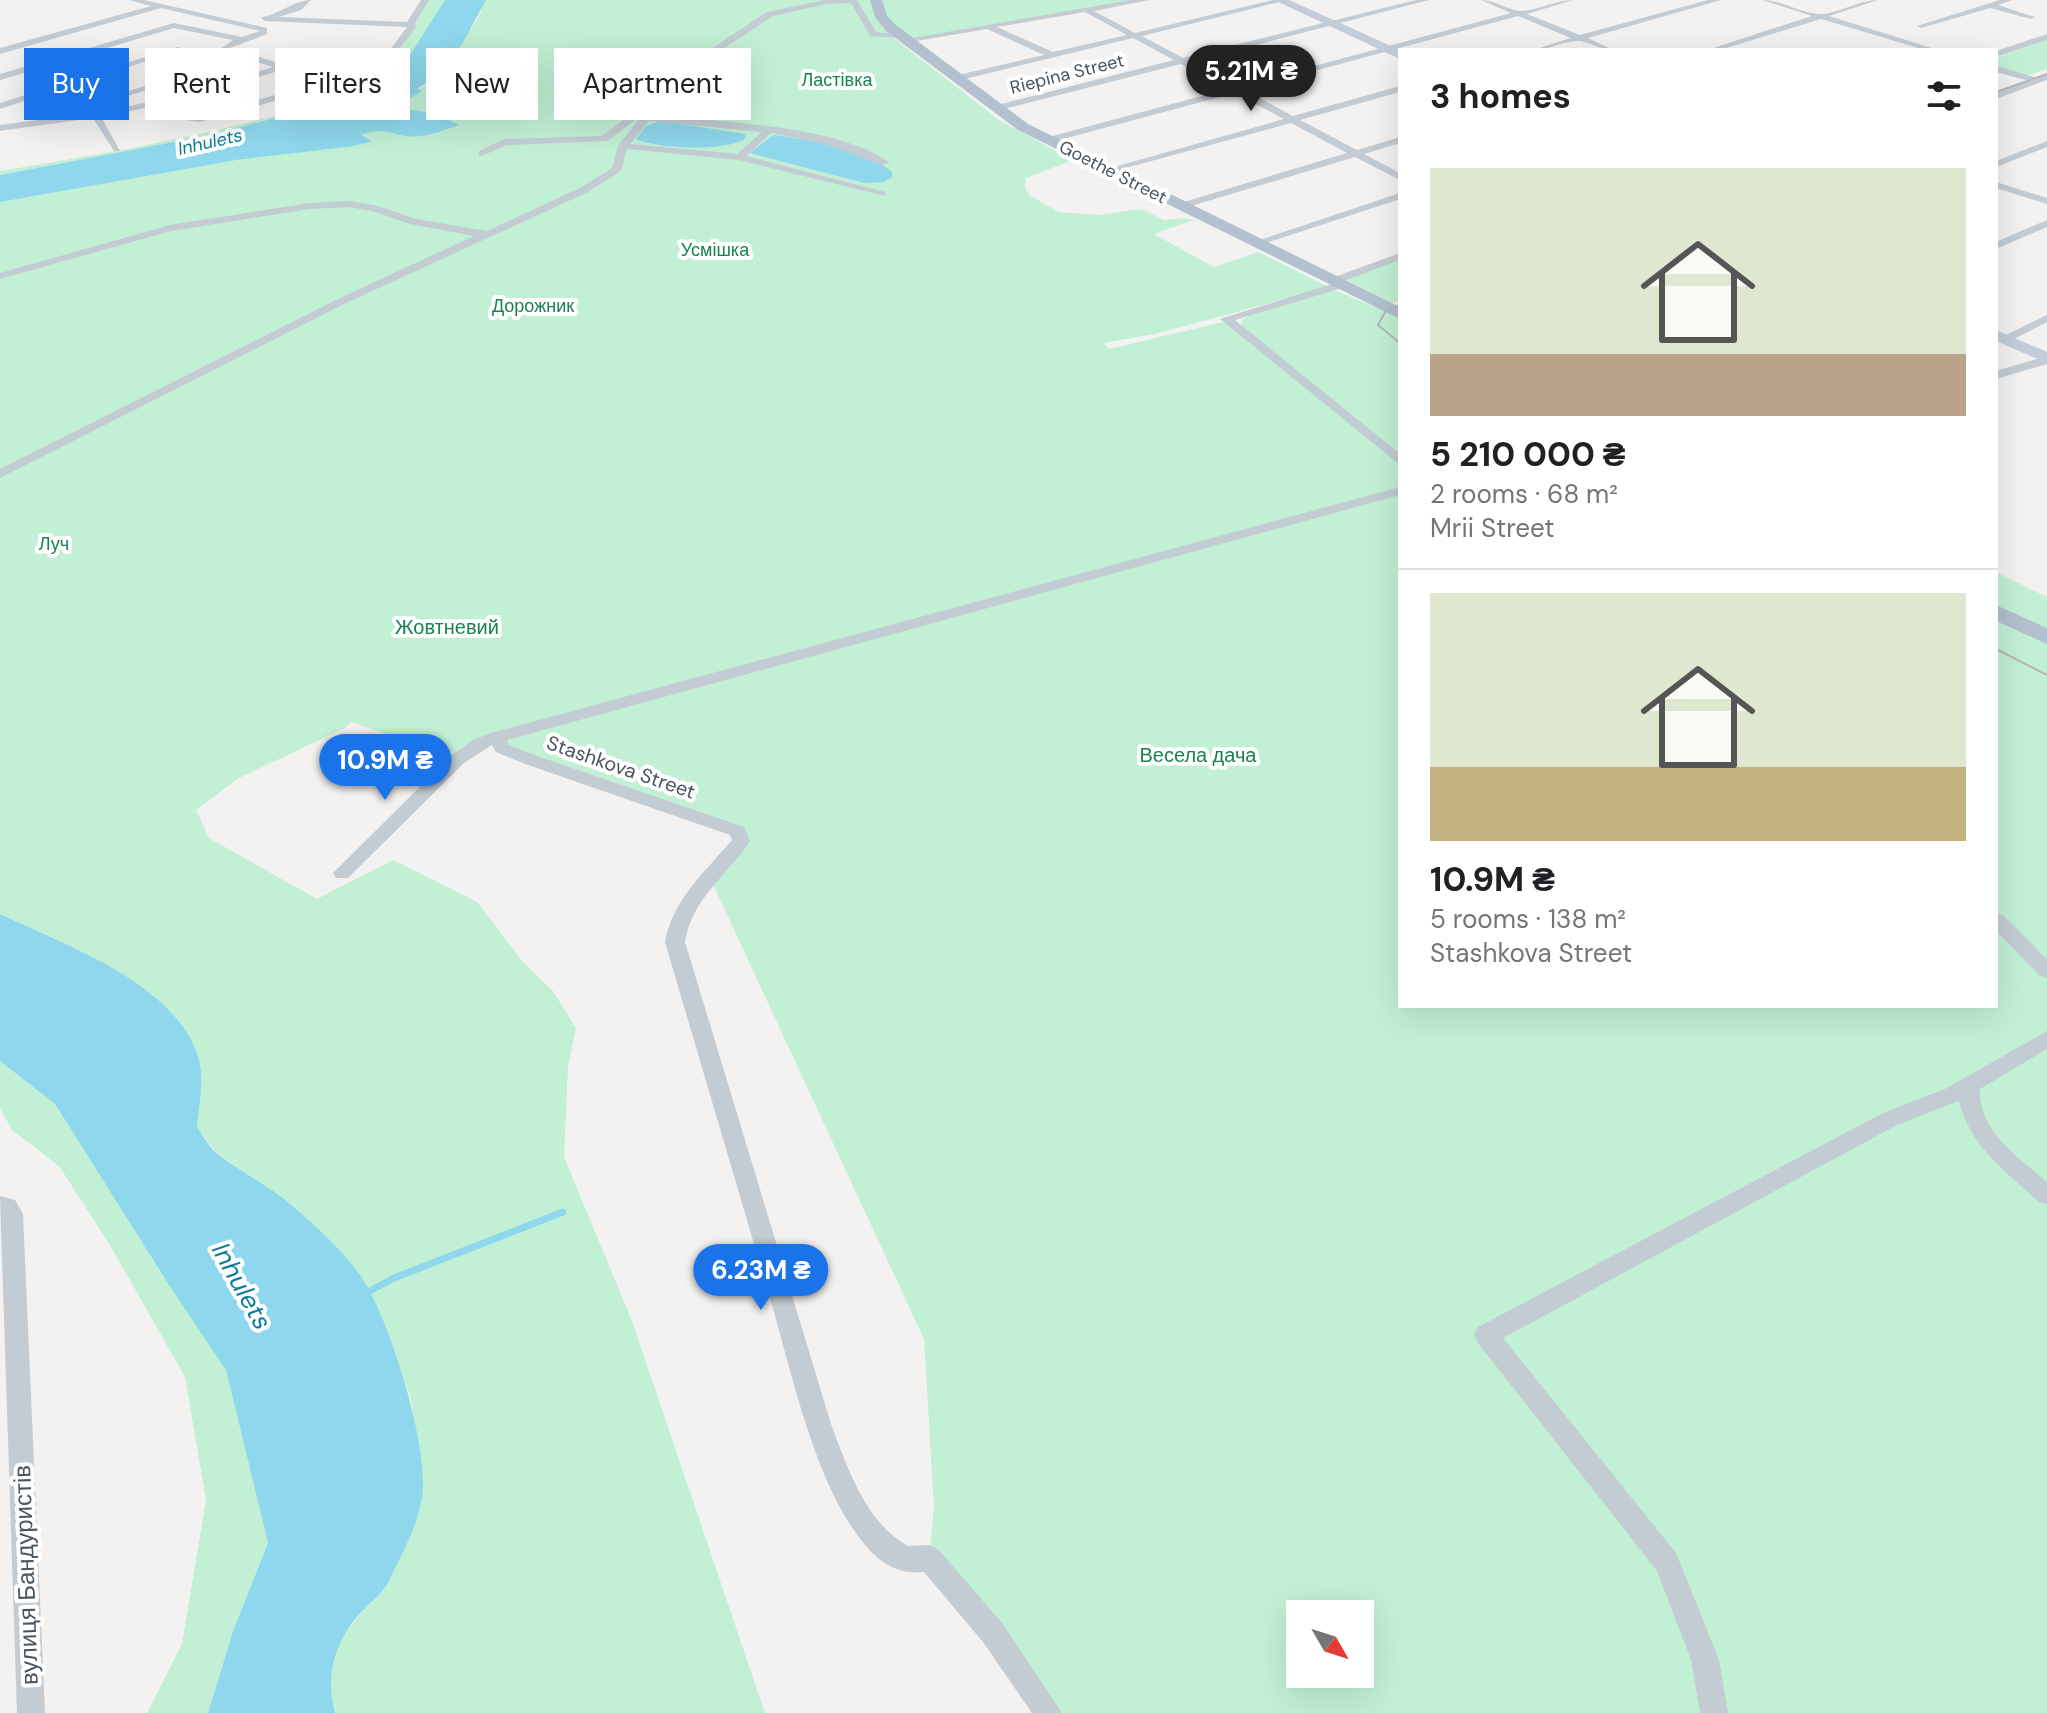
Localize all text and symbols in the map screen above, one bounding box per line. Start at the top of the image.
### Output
pin: 5.21M ₴ [1177,45,1325,113]
chip: Buy [24,48,129,120]
chip: Rent [145,48,259,120]
chip: Filters [275,48,410,120]
chip: New [426,48,538,120]
chip: Apartment [554,48,751,120]
street label: Riepina Street [1007,48,1127,100]
text: 5.21M ₴ [1204,54,1298,88]
park label: Ластівка [802,68,873,92]
text: 3 homes [1430,74,1571,119]
icon: filters [1922,74,1966,118]
water label: Inhulets [175,123,245,161]
street label: Goethe Street [1055,135,1171,209]
icon: home [1626,220,1770,364]
park label: Усмішка [681,238,750,262]
park label: Дорожник [492,294,574,318]
text: 5 210 000 ₴ [1430,432,1626,477]
text: 2 rooms · 68 m² [1430,477,1618,511]
text: Mrii Street [1430,511,1555,545]
park label: Луч [39,532,69,556]
park label: Жовтневий [395,614,499,640]
icon: home [1626,645,1770,789]
street label: Stashkova Street [543,729,699,805]
pin: 10.9M ₴ [311,734,459,802]
park label: Весела дача [1140,742,1257,768]
text: 10.9M ₴ [337,743,433,777]
text: 10.9M ₴ [1430,857,1555,902]
text: 5 rooms · 138 m² [1430,902,1626,936]
text: Stashkova Street [1430,936,1632,970]
water label: Inhulets [204,1236,280,1336]
pin: 6.23M ₴ [687,1244,835,1312]
text: 6.23M ₴ [711,1253,811,1287]
street label: вулиця Бандуристів [6,1464,45,1686]
north arrow [1286,1600,1374,1688]
map controls [1286,1600,1374,1688]

